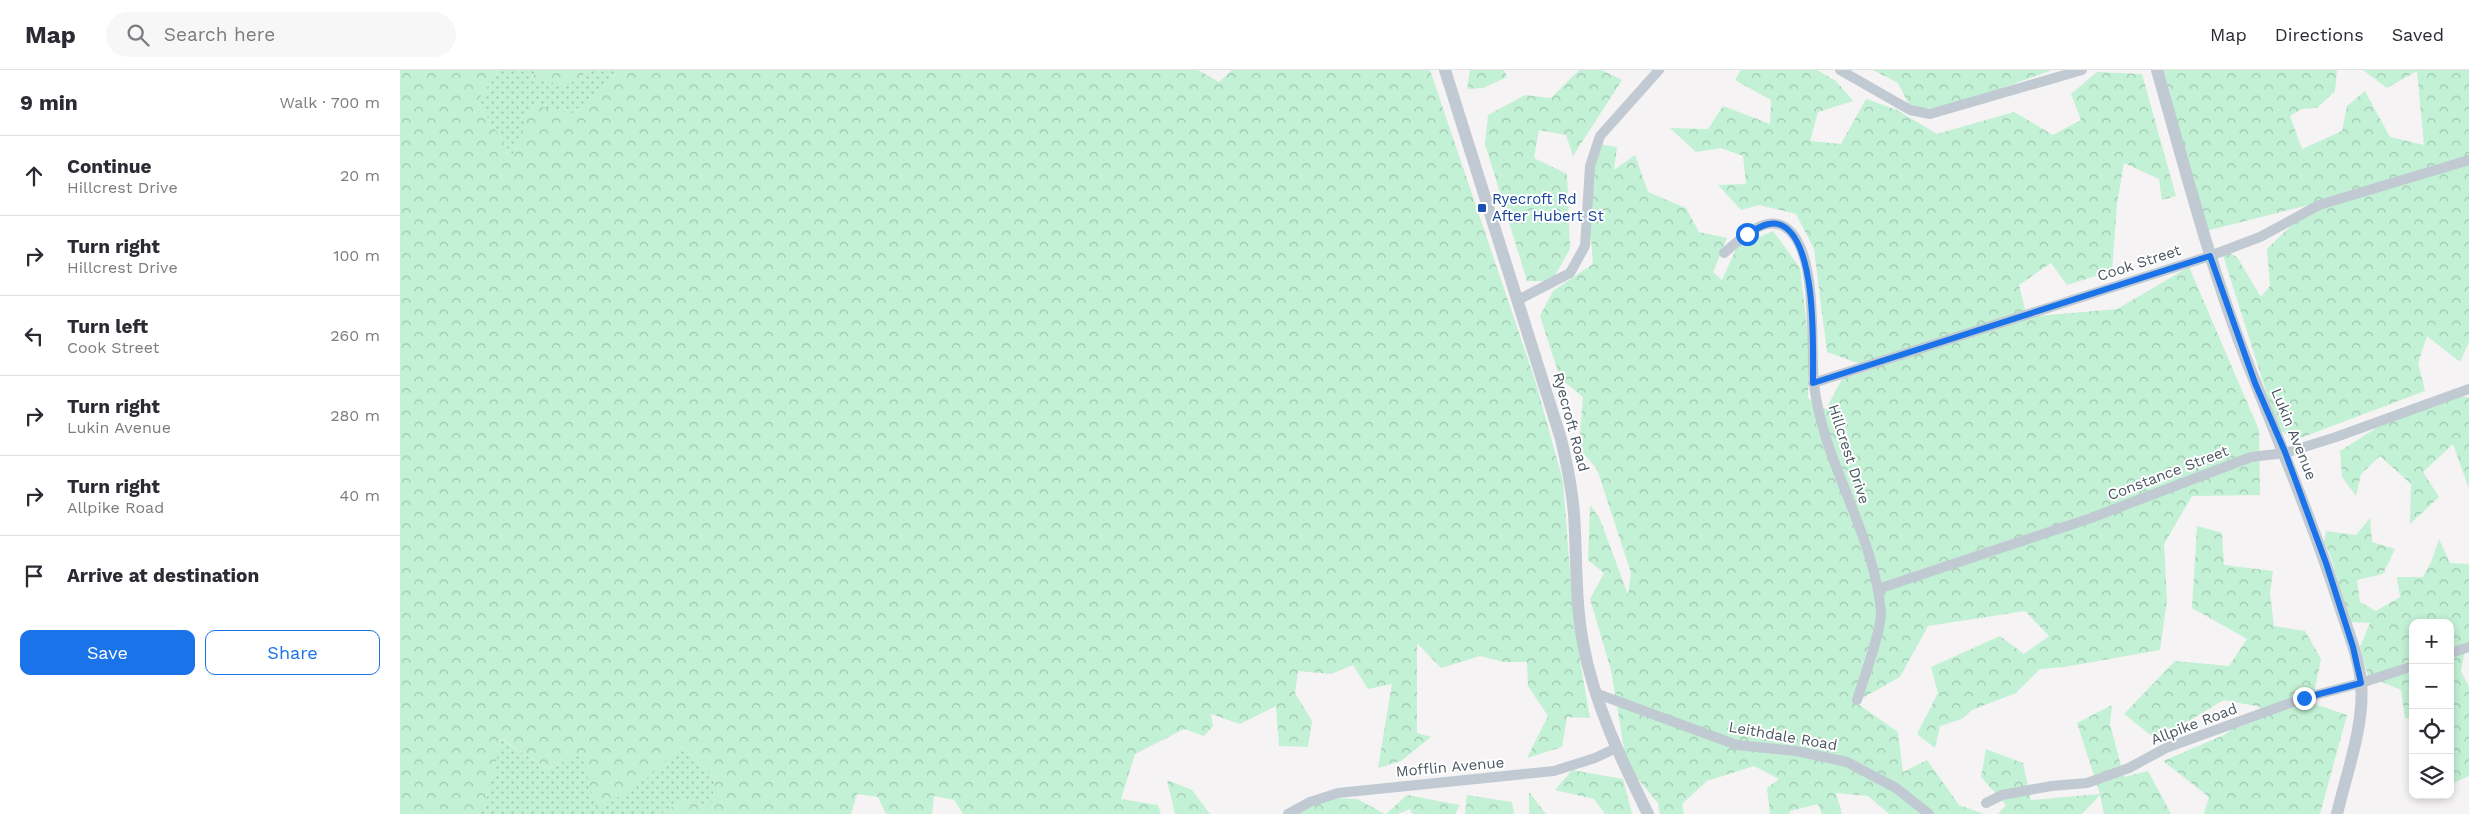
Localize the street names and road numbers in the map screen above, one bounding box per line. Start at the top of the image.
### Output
street label: Cook Street [2095,241,2184,285]
street label: Ryecroft Road [1549,370,1593,474]
street label: Lukin Avenue [2267,385,2321,483]
street label: Hillcrest Drive [1824,402,1874,506]
street label: Constance Street [2105,441,2232,504]
street label: Allpike Road [2148,699,2240,749]
street label: Leithdale Road [1727,718,1839,754]
street label: Mofflin Avenue [1395,753,1505,781]

